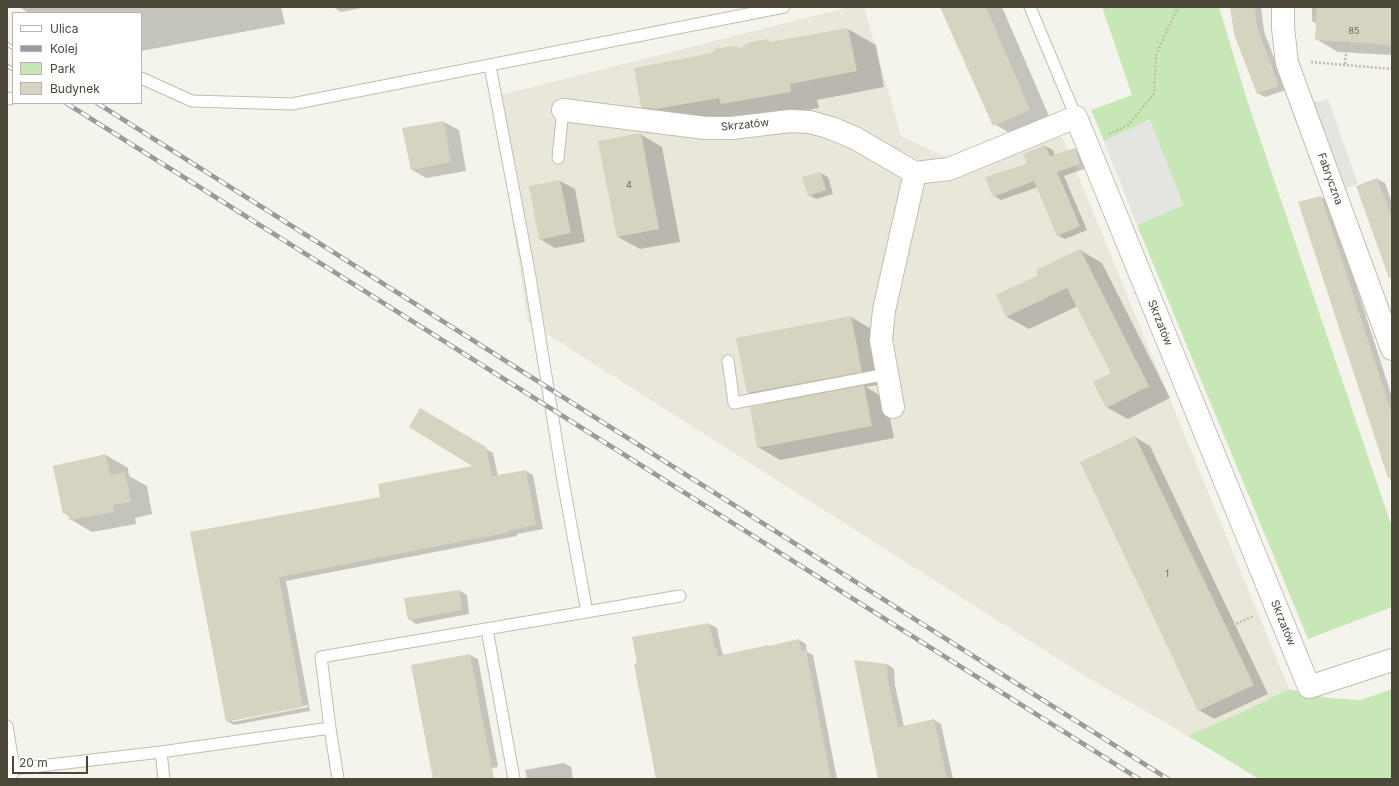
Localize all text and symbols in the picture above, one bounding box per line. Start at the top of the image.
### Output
legend [12,12,142,104]
text: Ulica [50,21,78,36]
house number: 85 [1348,26,1360,36]
text: Kolej [50,41,78,56]
text: Park [50,61,76,76]
text: Budynek [50,81,100,96]
street label: Skrzatów [720,116,770,134]
street label: Fabryczna [1315,151,1345,207]
house number: 4 [626,180,632,190]
street label: Skrzatów [1145,298,1175,348]
house number: 1 [1165,569,1169,579]
street label: Skrzatów [1268,598,1298,648]
scale bar [14,748,90,774]
text: 20 m [19,755,48,770]

